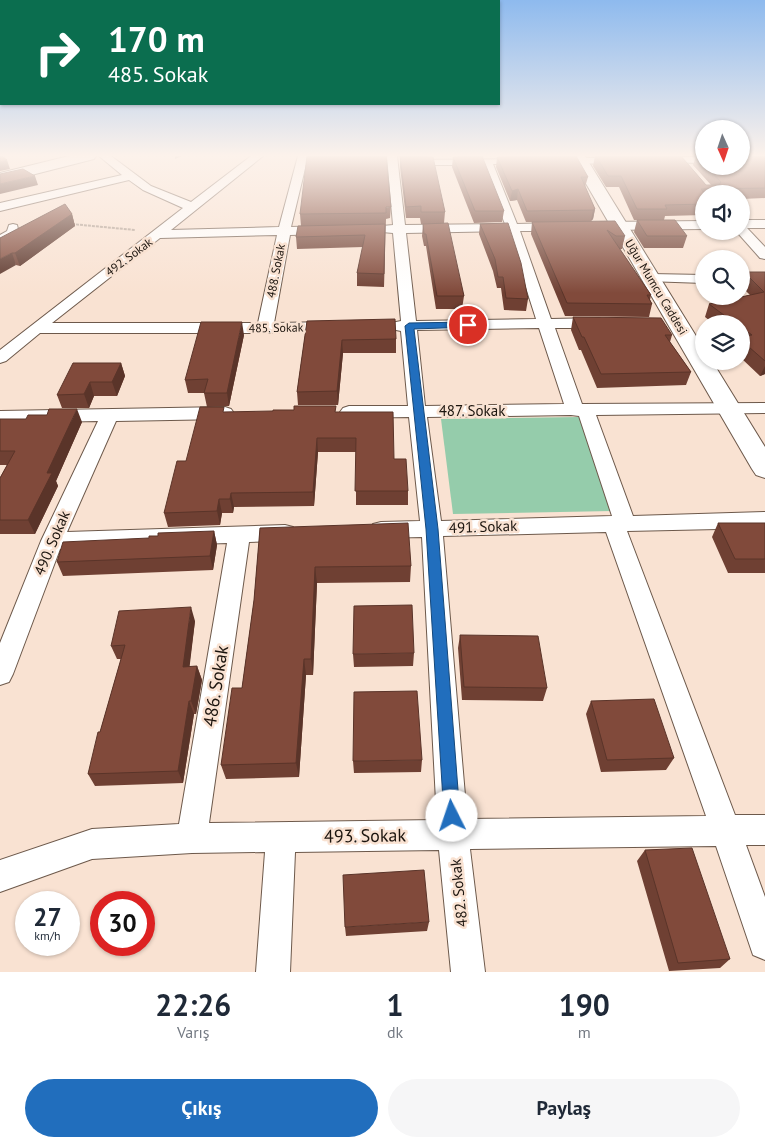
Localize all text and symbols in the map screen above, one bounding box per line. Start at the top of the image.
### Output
text: 170 m [108,16,205,62]
icon: right [25,20,90,85]
text: 485. Sokak [108,60,208,88]
north arrow [695,120,750,175]
map controls [695,120,750,370]
button: sound [695,185,750,240]
street label: 492. Sokak [102,234,155,279]
street label: Uğur Mumcu Caddesi [622,236,691,337]
street label: 488. Sokak [263,242,288,299]
button: search [695,250,750,305]
pin [447,304,489,346]
icon: arrive [454,311,482,339]
button: layers [695,315,750,370]
street label: 485. Sokak [249,320,304,335]
street label: 487. Sokak [439,401,506,420]
street label: 490. Sokak [29,507,74,578]
street label: 491. Sokak [448,516,518,537]
street label: 486. Sokak [198,643,233,728]
position arrow [425,789,477,841]
street label: 493. Sokak [324,823,407,848]
street label: 482. Sokak [445,857,472,928]
speed limit sign: 30 [90,891,155,956]
text: 27 [33,901,62,933]
text: km/h [34,928,61,943]
text: 22:26 [155,985,231,1024]
text: 1 [387,985,404,1024]
text: 190 [559,985,610,1024]
text: Varış [177,1022,210,1042]
text: dk [387,1022,403,1042]
text: m [578,1022,591,1042]
button: Çıkış [25,1079,378,1137]
button: Paylaş [388,1079,740,1137]

